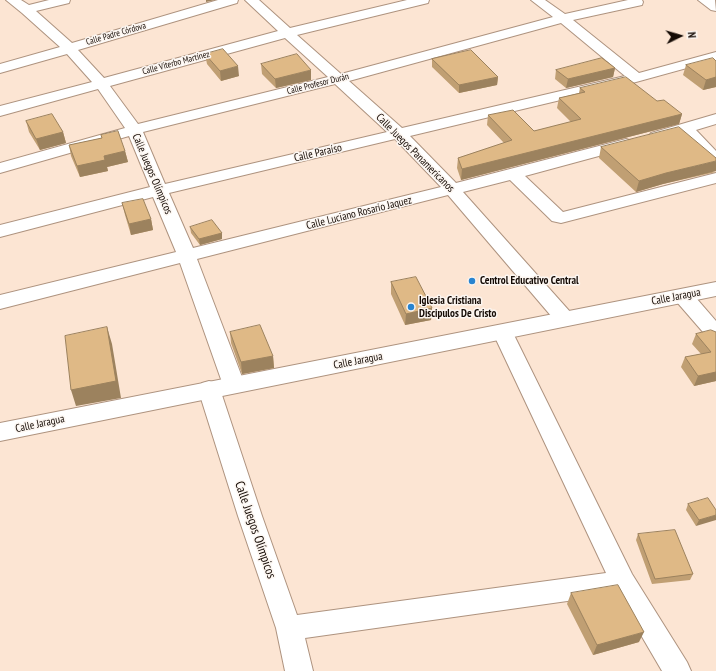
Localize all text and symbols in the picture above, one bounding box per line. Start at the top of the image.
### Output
north arrow [660,16,700,56]
street label: Calle Padre Córdova [85,20,147,48]
text: N [685,31,699,39]
street label: Calle Viterbo Martínez [141,49,211,77]
street label: Calle Profesor Durán [286,71,350,97]
street label: Calle Juegos Panamericanos [373,111,457,195]
street label: Calle Juegos Olímpicos [129,132,175,216]
street label: Calle Paraíso [293,141,343,165]
street label: Calle Luciano Rosario Jaquez [305,193,413,233]
place label: Centrol Educativo Central [480,274,579,288]
marker: Centrol Educativo Central [467,276,477,286]
street label: Calle Jaragua [650,286,702,308]
place label: Iglesia Cristiana Discipulos De Cristo [419,294,496,320]
marker: Iglesia Cristiana Discipulos De Cristo [406,302,416,312]
street label: Calle Jaragua [332,350,384,372]
street label: Calle Jaragua [14,412,66,436]
street label: Calle Juegos Olímpicos [231,479,279,581]

